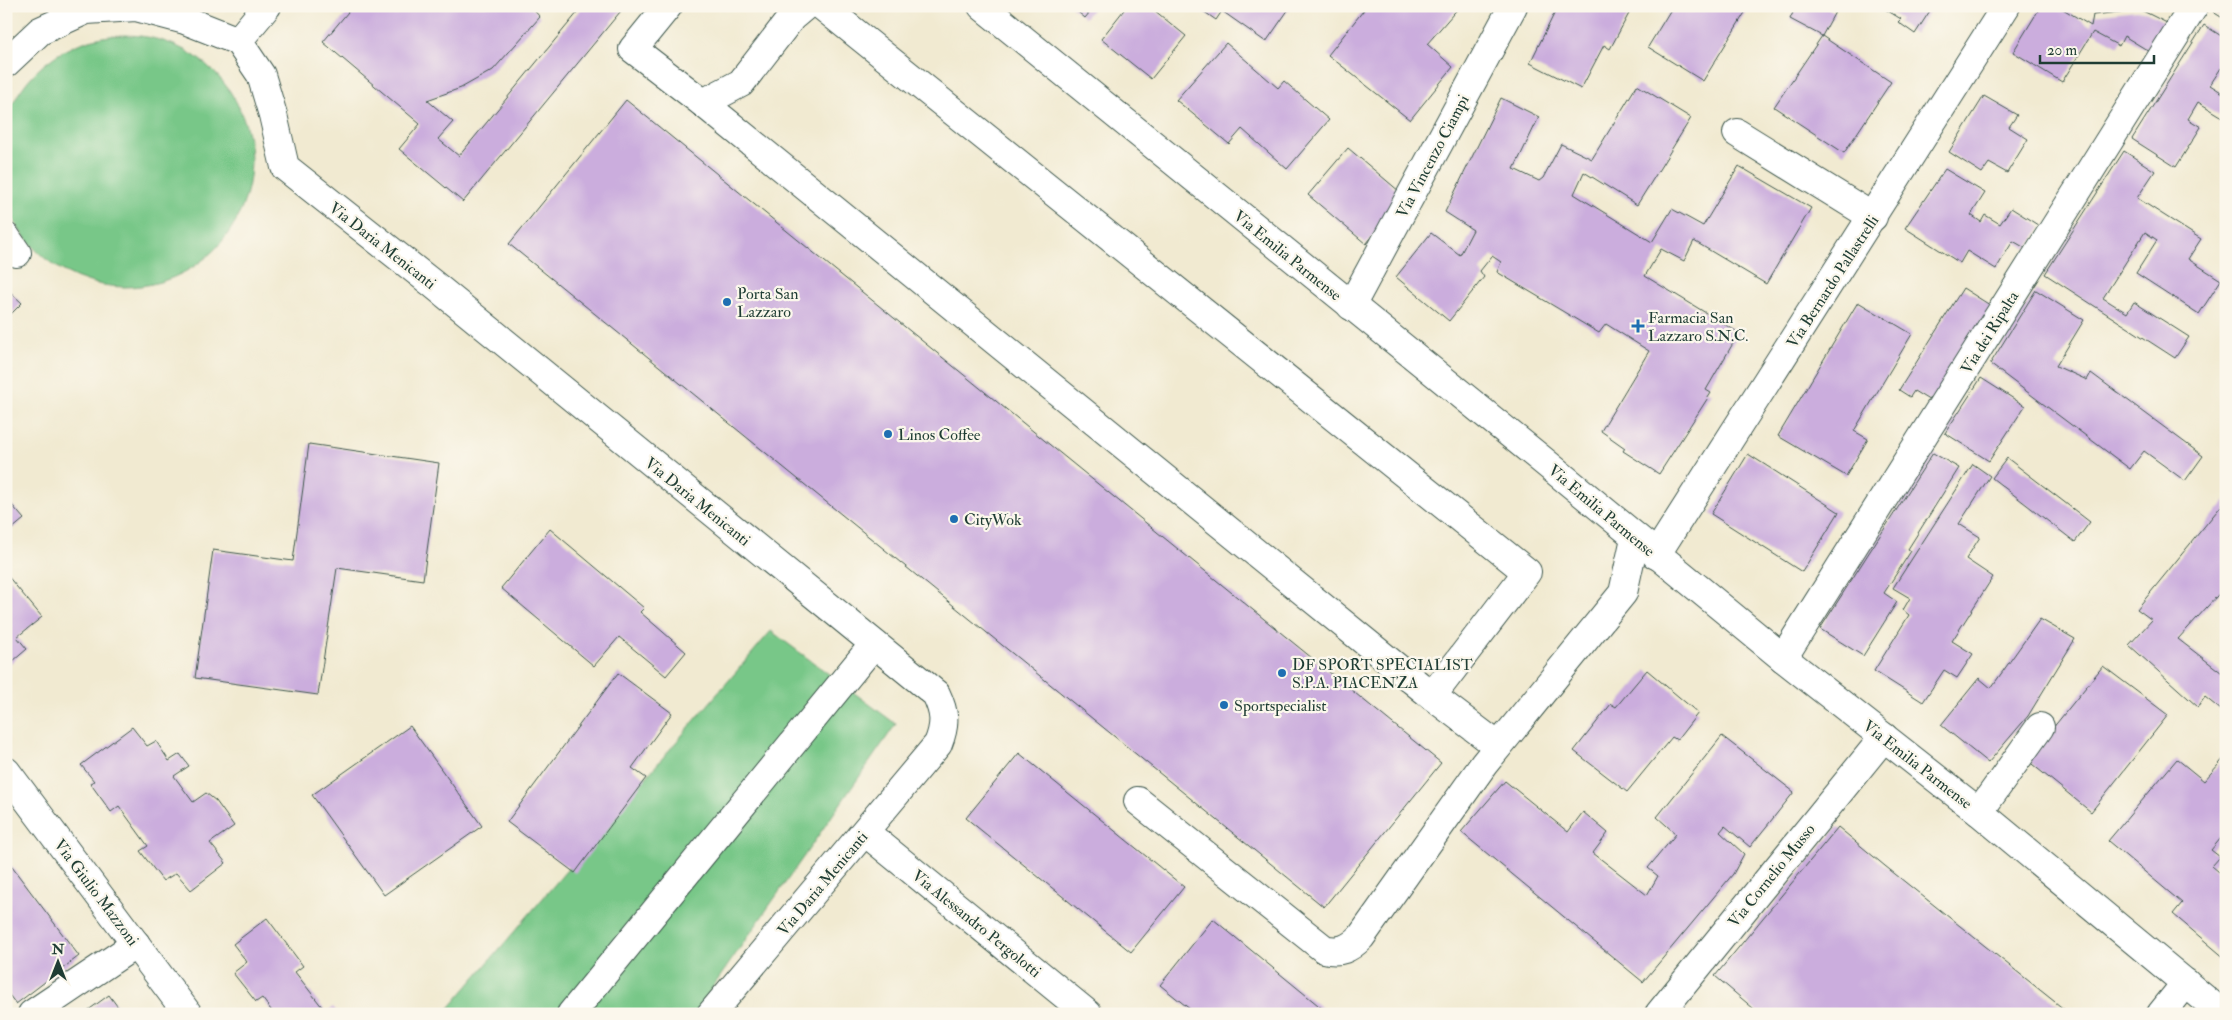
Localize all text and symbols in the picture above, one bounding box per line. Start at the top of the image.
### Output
scale bar [2040,32,2153,64]
text: 20 m [2047,41,2077,60]
street label: Via Vincenzo Ciampi [1392,92,1475,222]
street label: Via Daria Menicanti [325,198,440,294]
street label: Via Emilia Parmense [1229,206,1346,306]
street label: Via Bernardo Pallastrelli [1782,211,1883,352]
place label: Porta San Lazzaro [737,284,798,322]
street label: Via dei Ripalta [1957,287,2024,378]
marker: Porta San Lazzaro [721,296,733,308]
place label: Farmacia San Lazzaro S.N.C. [1648,308,1748,346]
marker: Farmacia San Lazzaro S.N.C. [1632,320,1644,332]
place label: Linos Coffee [898,425,981,445]
marker: Linos Coffee [882,428,894,440]
street label: Via Daria Menicanti [640,453,754,551]
street label: Via Emilia Parmense [1544,460,1659,561]
place label: CityWok [964,510,1022,530]
marker: CityWok [948,513,960,525]
place label: DF SPORT SPECIALIST S.P.A. PIACENZA [1292,655,1473,693]
marker: DF SPORT SPECIALIST S.P.A. PIACENZA [1276,667,1288,679]
place label: Sportspecialist [1234,696,1326,717]
marker: Sportspecialist [1218,699,1230,711]
street label: Via Emilia Parmense [1859,716,1976,814]
street label: Via Cornelio Musso [1724,820,1820,931]
street label: Via Daria Menicanti [773,827,872,940]
street label: Via Giulio Mazzoni [50,835,143,950]
street label: Via Alessandro Pergolotti [908,866,1045,982]
north arrow [32,938,82,988]
text: N [51,941,65,958]

